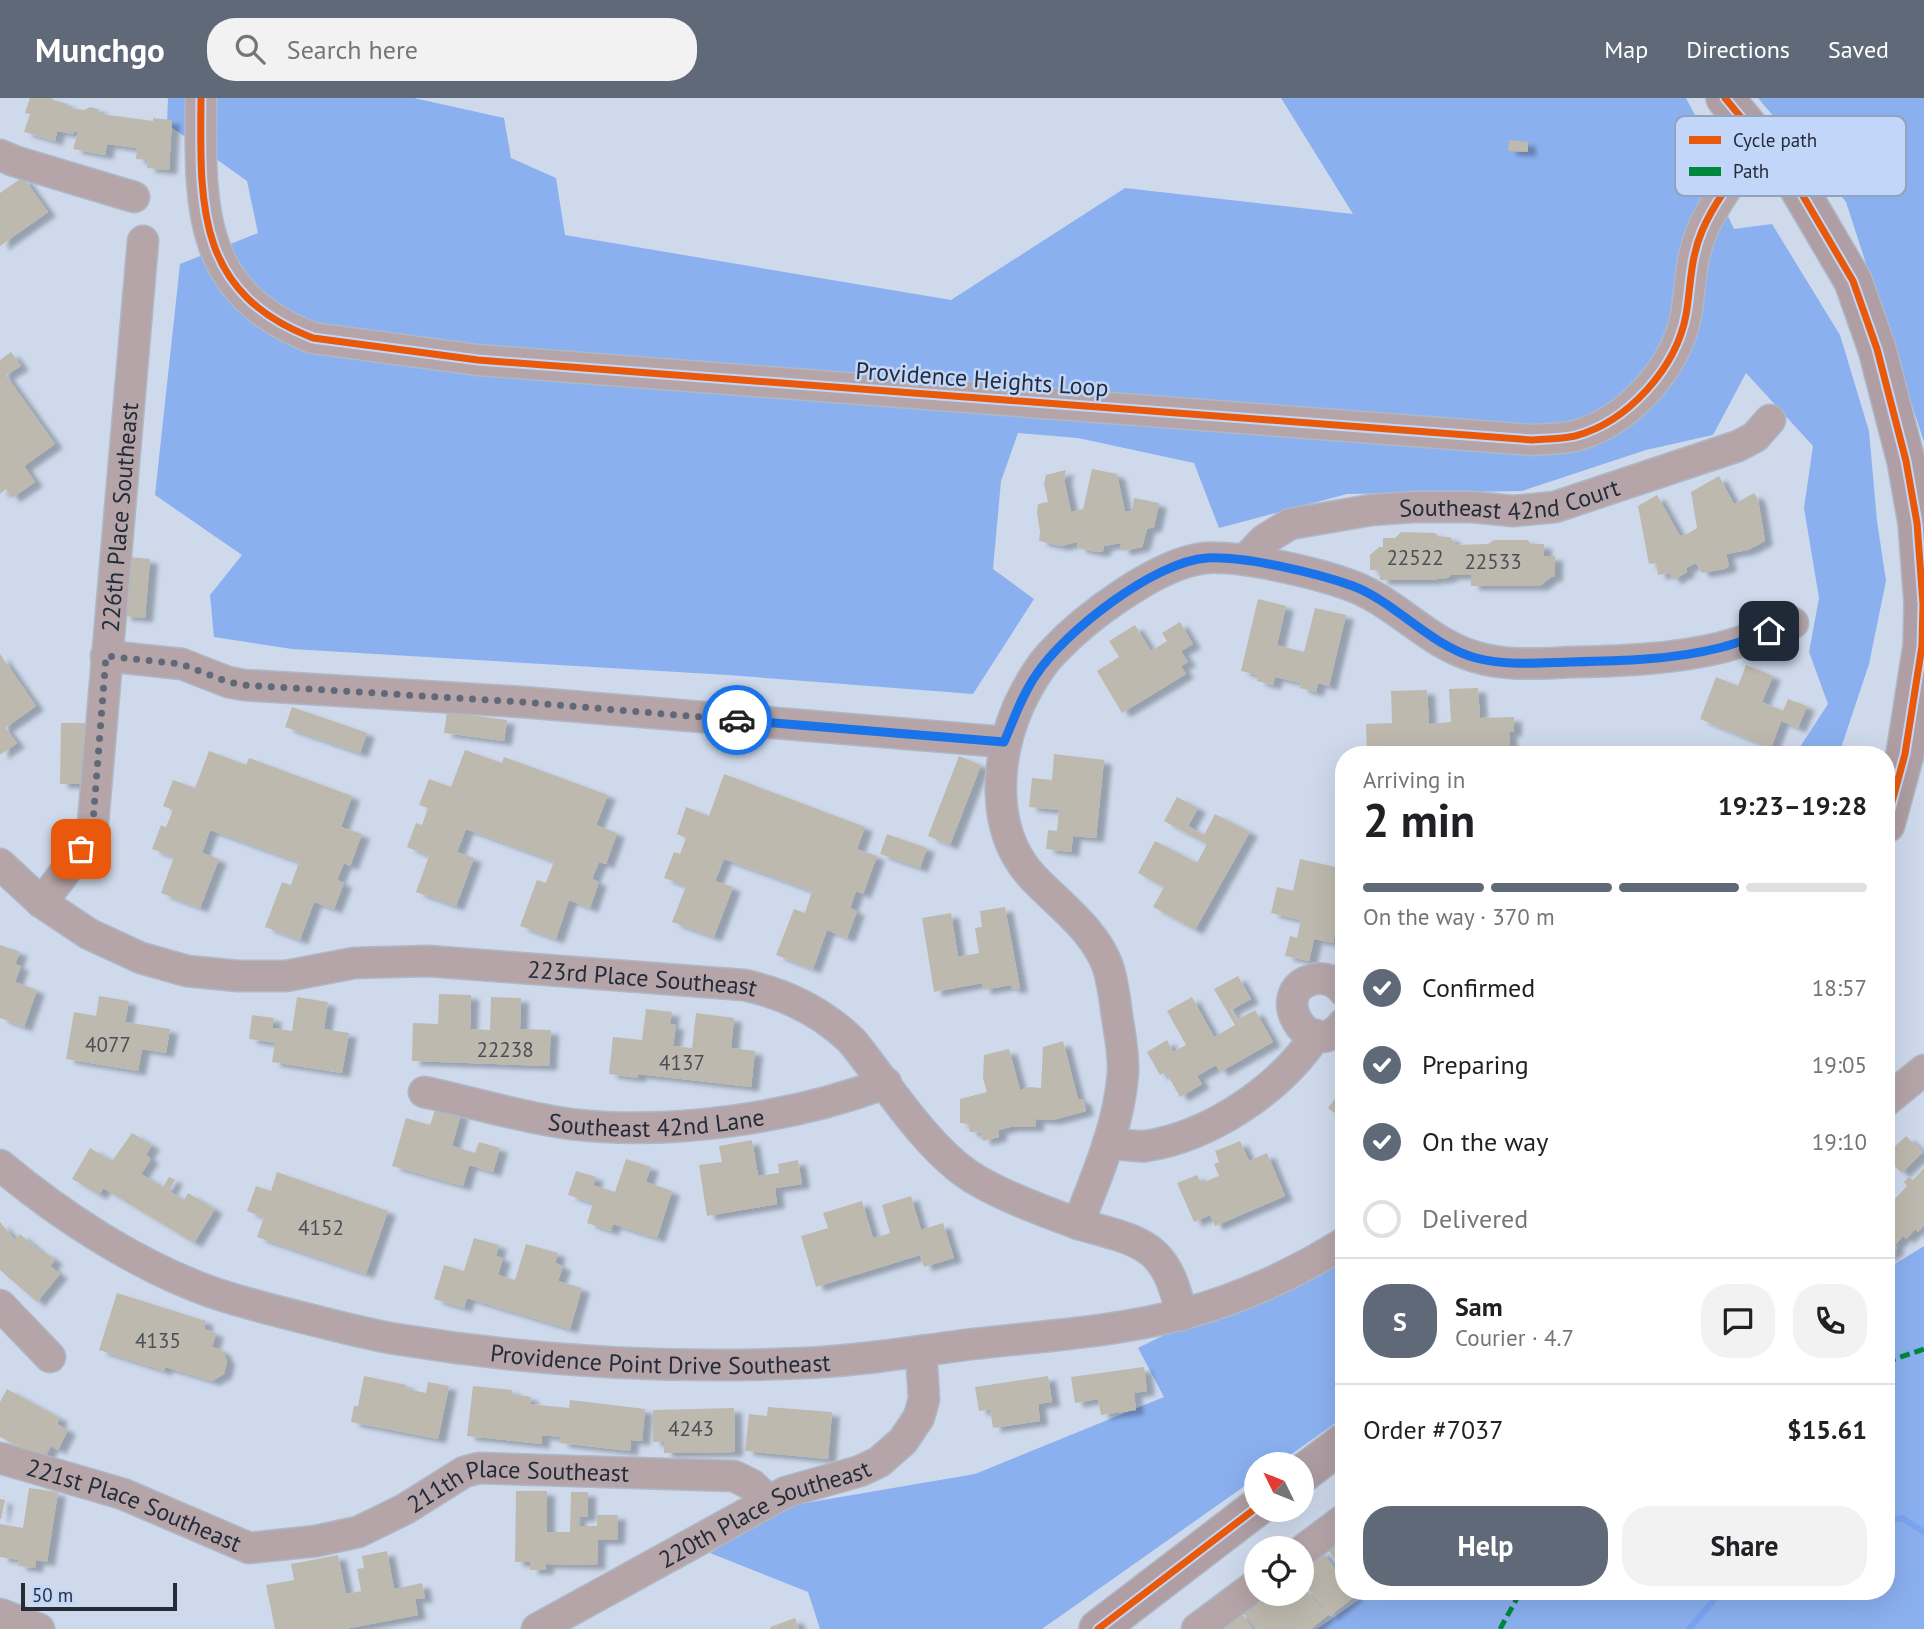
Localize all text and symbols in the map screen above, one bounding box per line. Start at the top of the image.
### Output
search box [207,18,697,81]
text: Munchgo [35,28,165,71]
icon: search [231,30,269,68]
text: Search here [287,33,418,66]
text: Map [1604,34,1648,65]
text: Directions [1686,34,1790,65]
text: Saved [1828,34,1889,65]
legend [1675,116,1906,196]
text: Cycle path [1733,128,1817,152]
text: Path [1733,159,1769,183]
street label: Providence Heights Loop [854,355,1110,403]
street label: 226th Place Southeast [94,401,145,633]
street label: Southeast 42nd Court [1398,471,1623,527]
house number: 22522 [1386,544,1444,571]
house number: 22533 [1464,548,1522,575]
pin [1739,601,1799,661]
icon: home [1750,612,1788,650]
courier [702,685,772,755]
icon: car [718,701,756,739]
text: Arriving in [1363,765,1465,794]
text: 19:23–19:28 [1718,789,1867,822]
text: 2 min [1363,790,1475,850]
pin [51,819,111,879]
icon: bag [62,830,100,868]
text: On the way · 370 m [1363,902,1555,931]
street label: 223rd Place Southeast [526,953,760,1003]
icon: check [1363,969,1401,1007]
text: Confirmed [1422,971,1535,1004]
text: 18:57 [1812,973,1867,1002]
house number: 4077 [85,1031,131,1058]
house number: 22238 [476,1036,534,1063]
icon: check [1363,1046,1401,1084]
text: Preparing [1422,1048,1529,1081]
house number: 4137 [659,1049,705,1076]
text: 19:05 [1812,1050,1867,1079]
street label: Southeast 42nd Lane [546,1101,767,1143]
icon: check [1363,1123,1401,1161]
text: On the way [1422,1125,1548,1158]
text: 19:10 [1812,1127,1867,1156]
text: Delivered [1422,1202,1528,1235]
house number: 4152 [298,1214,344,1241]
button: chat [1701,1284,1775,1358]
button: phone [1793,1284,1867,1358]
text: Sam [1455,1290,1503,1323]
text: S [1393,1305,1407,1338]
text: Courier · 4.7 [1455,1323,1574,1352]
house number: 4135 [135,1327,181,1354]
street label: Providence Point Drive Southeast [489,1337,831,1380]
text: Order #7037 [1363,1413,1503,1446]
text: $15.61 [1787,1413,1867,1446]
house number: 4243 [668,1415,714,1442]
street label: 221st Place Southeast [23,1451,246,1558]
north arrow [1244,1452,1314,1522]
map controls [1244,1452,1314,1606]
street label: 211th Place Southeast [401,1453,630,1520]
street label: 220th Place Southeast [653,1453,876,1575]
button: Help [1363,1506,1608,1586]
button: Share [1622,1506,1867,1586]
button: locate [1244,1536,1314,1606]
scale bar [21,1580,177,1612]
text: 50 m [32,1583,73,1607]

